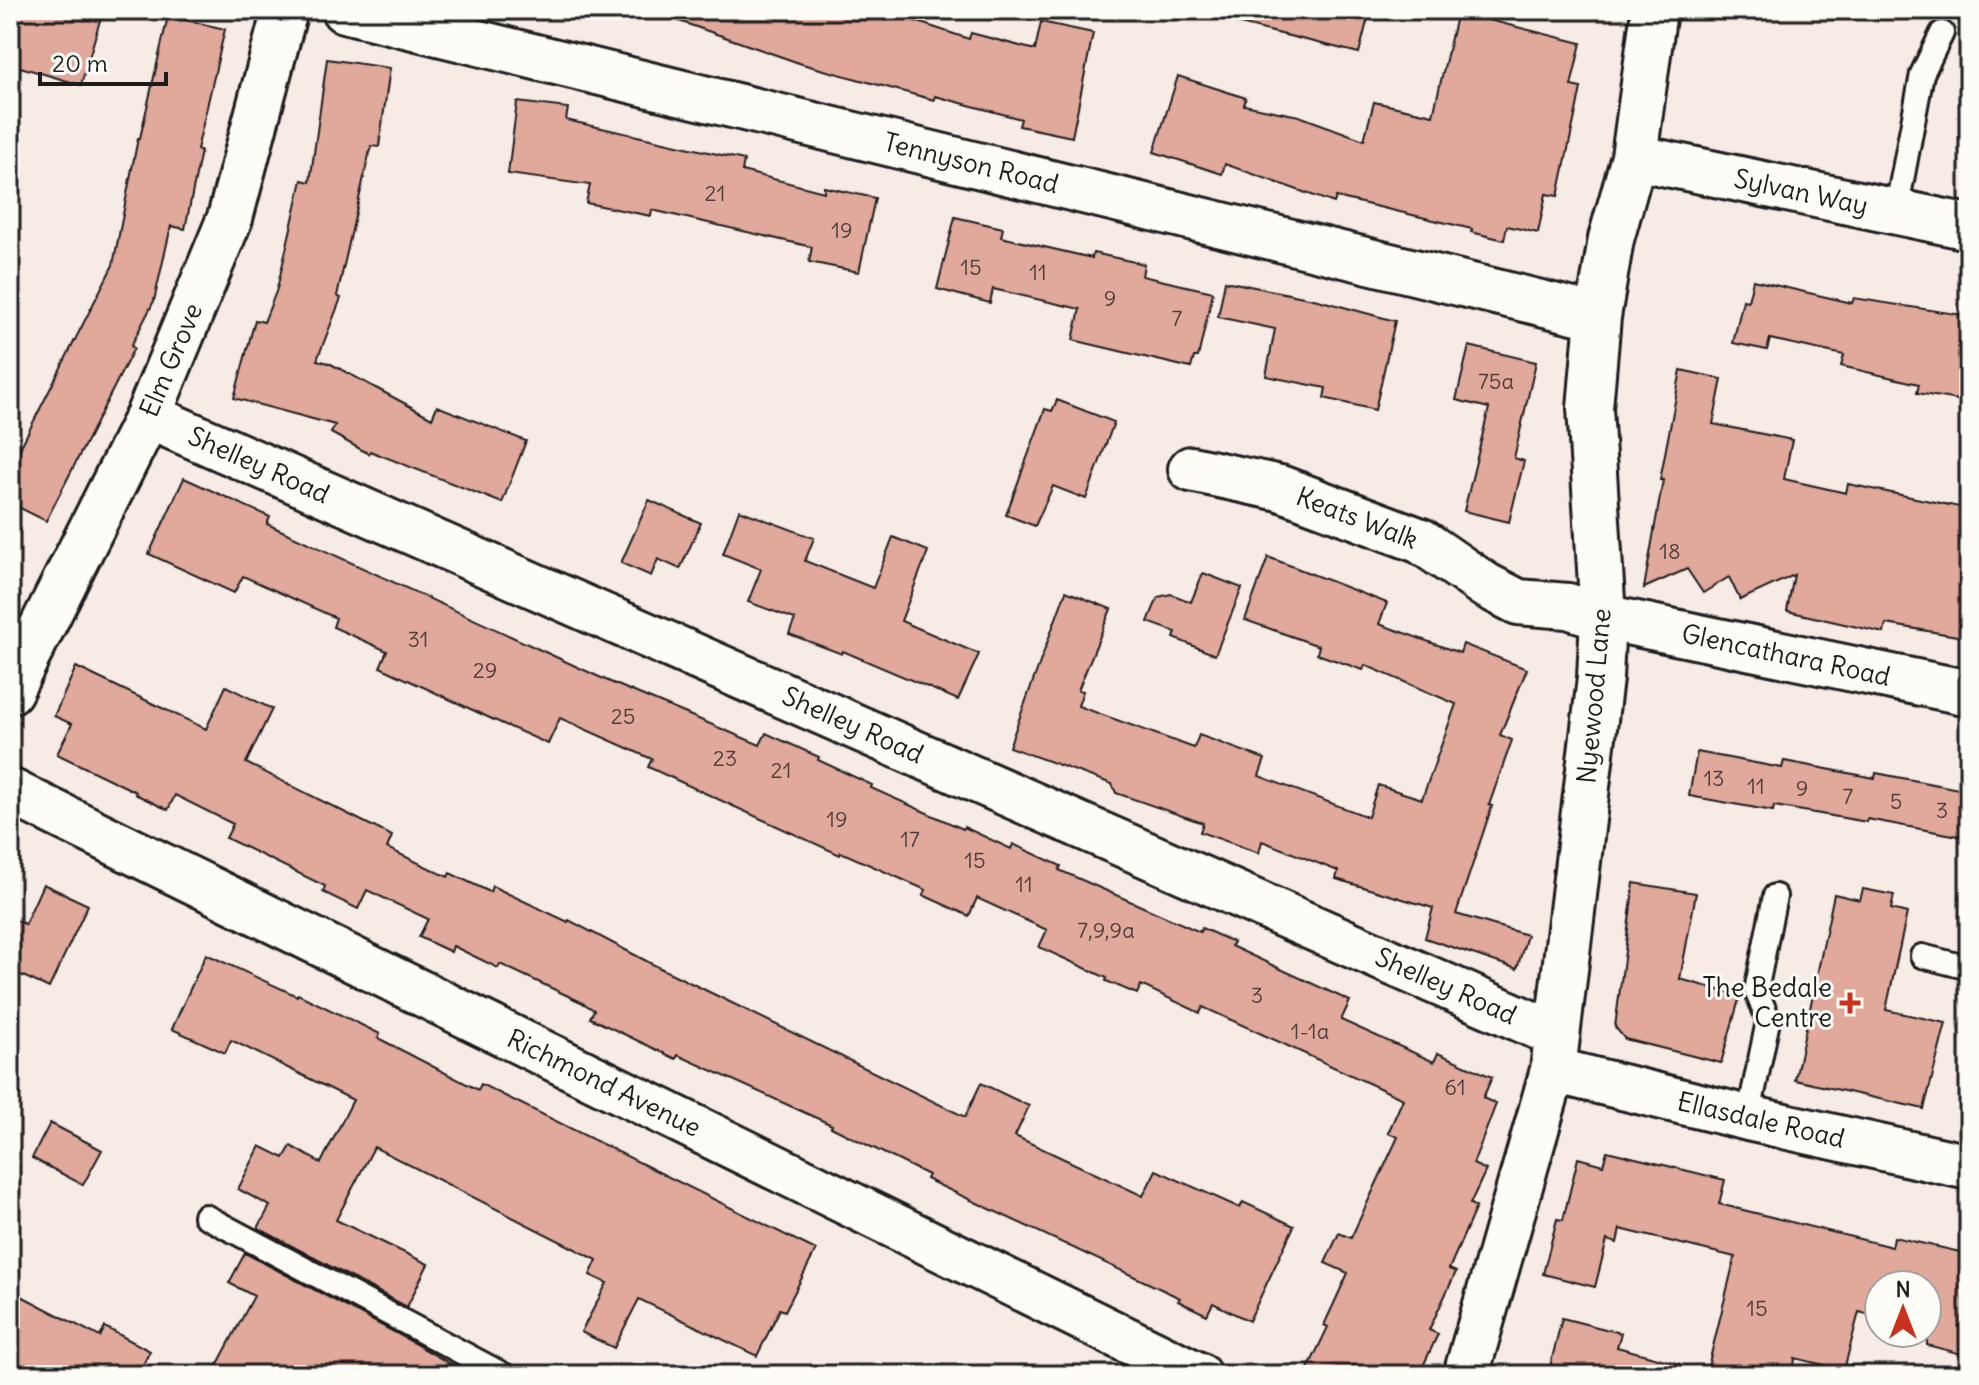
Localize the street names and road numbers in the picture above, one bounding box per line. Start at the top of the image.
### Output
street label: Tennyson Road [880,125,1062,200]
street label: Sylvan Way [1731,161,1871,222]
street label: Elm Grove [132,298,209,422]
street label: Shelley Road [183,419,335,510]
street label: Keats Walk [1292,479,1423,556]
street label: Nyewood Lane [1569,607,1618,785]
street label: Glencathara Road [1679,616,1893,693]
street label: Shelley Road [777,679,929,770]
street label: Shelley Road [1370,940,1522,1031]
street label: Richmond Avenue [502,1021,707,1144]
street label: Ellasdale Road [1674,1084,1848,1155]

